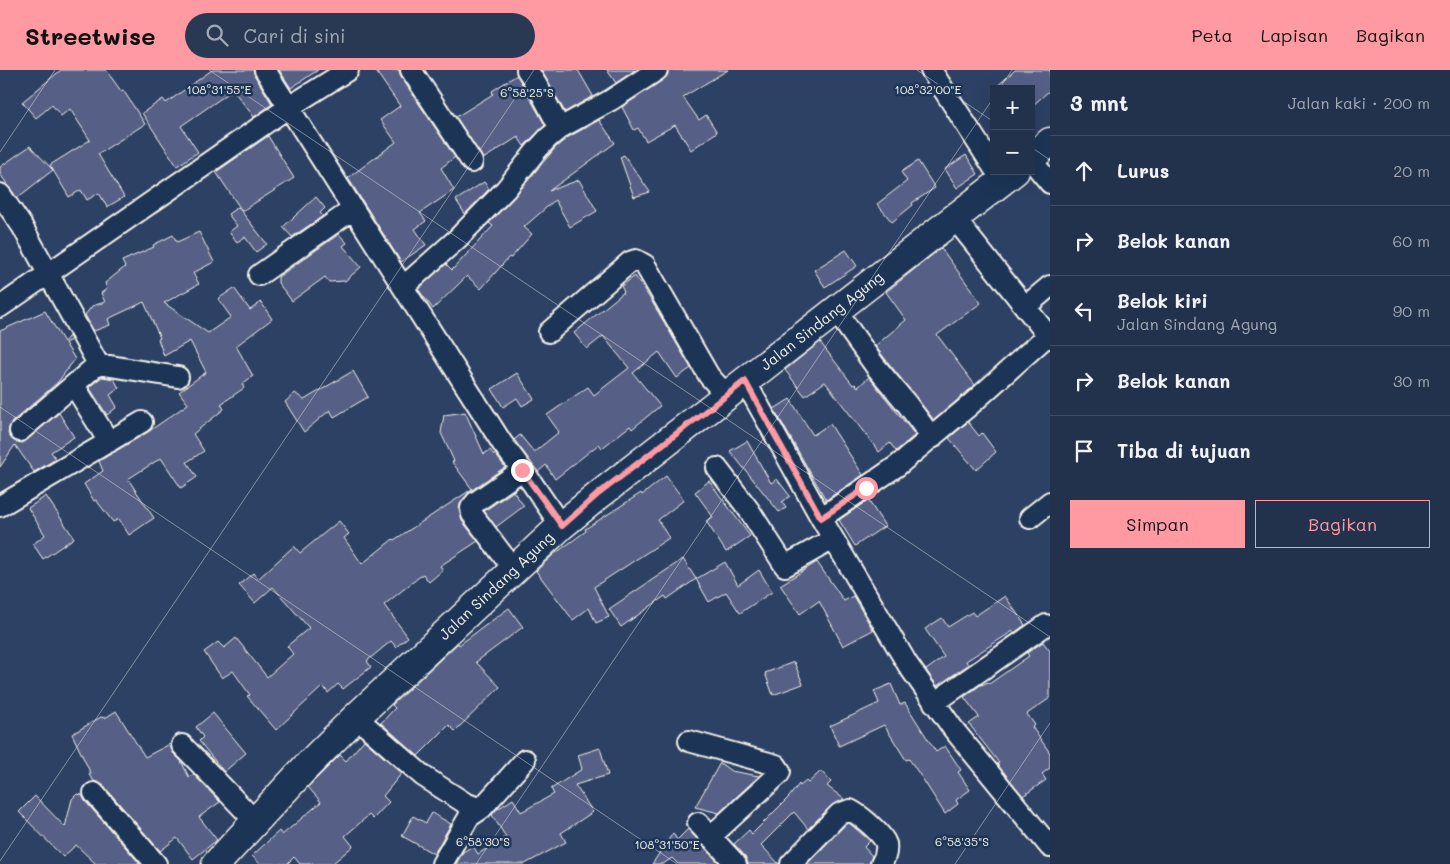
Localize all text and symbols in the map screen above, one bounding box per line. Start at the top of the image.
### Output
search box [185,13,535,58]
text: Streetwise [25,20,155,51]
icon: search [203,21,231,49]
text: Cari di sini [243,23,346,48]
text: Peta [1191,23,1233,47]
text: Lapisan [1261,23,1328,47]
text: Bagikan [1356,23,1425,47]
text: 108°31'55"E [187,81,252,97]
text: 108°32'00"E [895,81,962,97]
text: 6°58'25"S [500,84,554,100]
map controls [990,85,1035,175]
button: + [990,85,1035,130]
text: 3 mnt [1070,89,1128,116]
text: Jalan kaki · 200 m [1288,92,1430,113]
button: − [990,130,1035,175]
icon: ahead [1070,157,1098,185]
text: Lurus [1117,158,1169,183]
text: 20 m [1393,160,1430,181]
icon: right [1070,227,1098,255]
text: Belok kanan [1117,228,1230,253]
text: 60 m [1393,230,1430,251]
street label: Jalan Sindang Agung [756,266,887,375]
text: Belok kiri [1117,288,1208,313]
icon: left [1070,297,1098,325]
text: 90 m [1393,300,1430,321]
text: Jalan Sindang Agung [1117,313,1277,334]
icon: right [1070,367,1098,395]
text: Belok kanan [1117,368,1230,393]
text: 30 m [1393,370,1430,391]
icon: arrive [1070,437,1098,465]
text: Tiba di tujuan [1117,438,1250,463]
route end [511,459,534,482]
route start [855,477,878,500]
button: Simpan [1070,500,1245,548]
button: Bagikan [1255,500,1430,548]
street label: Jalan Sindang Agung [434,527,558,644]
text: 6°58'30"S [456,833,510,849]
text: 6°58'35"S [935,833,989,849]
text: 108°31'50"E [634,836,700,852]

